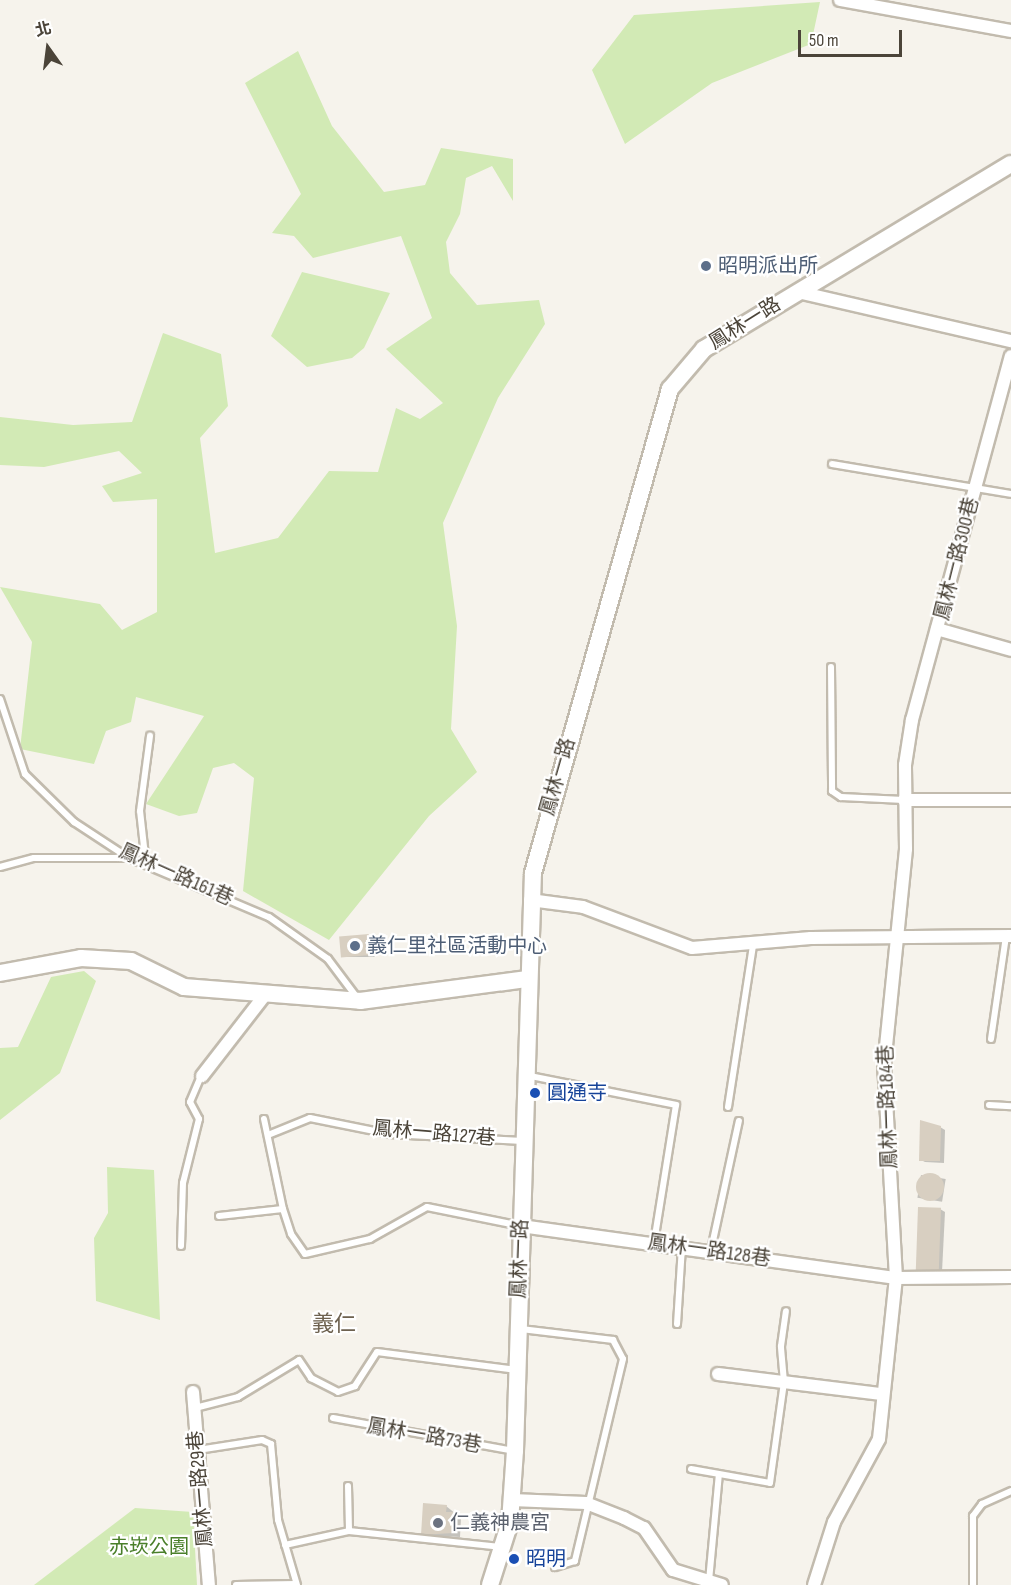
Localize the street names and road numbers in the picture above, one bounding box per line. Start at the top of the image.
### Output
street label: 鳳林一路 [705,293,785,355]
street label: 鳳林一路300巷 [930,495,984,623]
street label: 鳳林一路 [535,735,581,819]
street label: 鳳林一路161巷 [115,839,237,911]
street label: 鳳林一路184巷 [874,1044,902,1170]
street label: 鳳林一路127巷 [371,1117,497,1151]
street label: 鳳林一路 [507,1219,533,1299]
street label: 鳳林一路128巷 [646,1230,772,1272]
street label: 鳳林一路73巷 [365,1414,483,1458]
street label: 鳳林一路29巷 [184,1430,218,1548]

